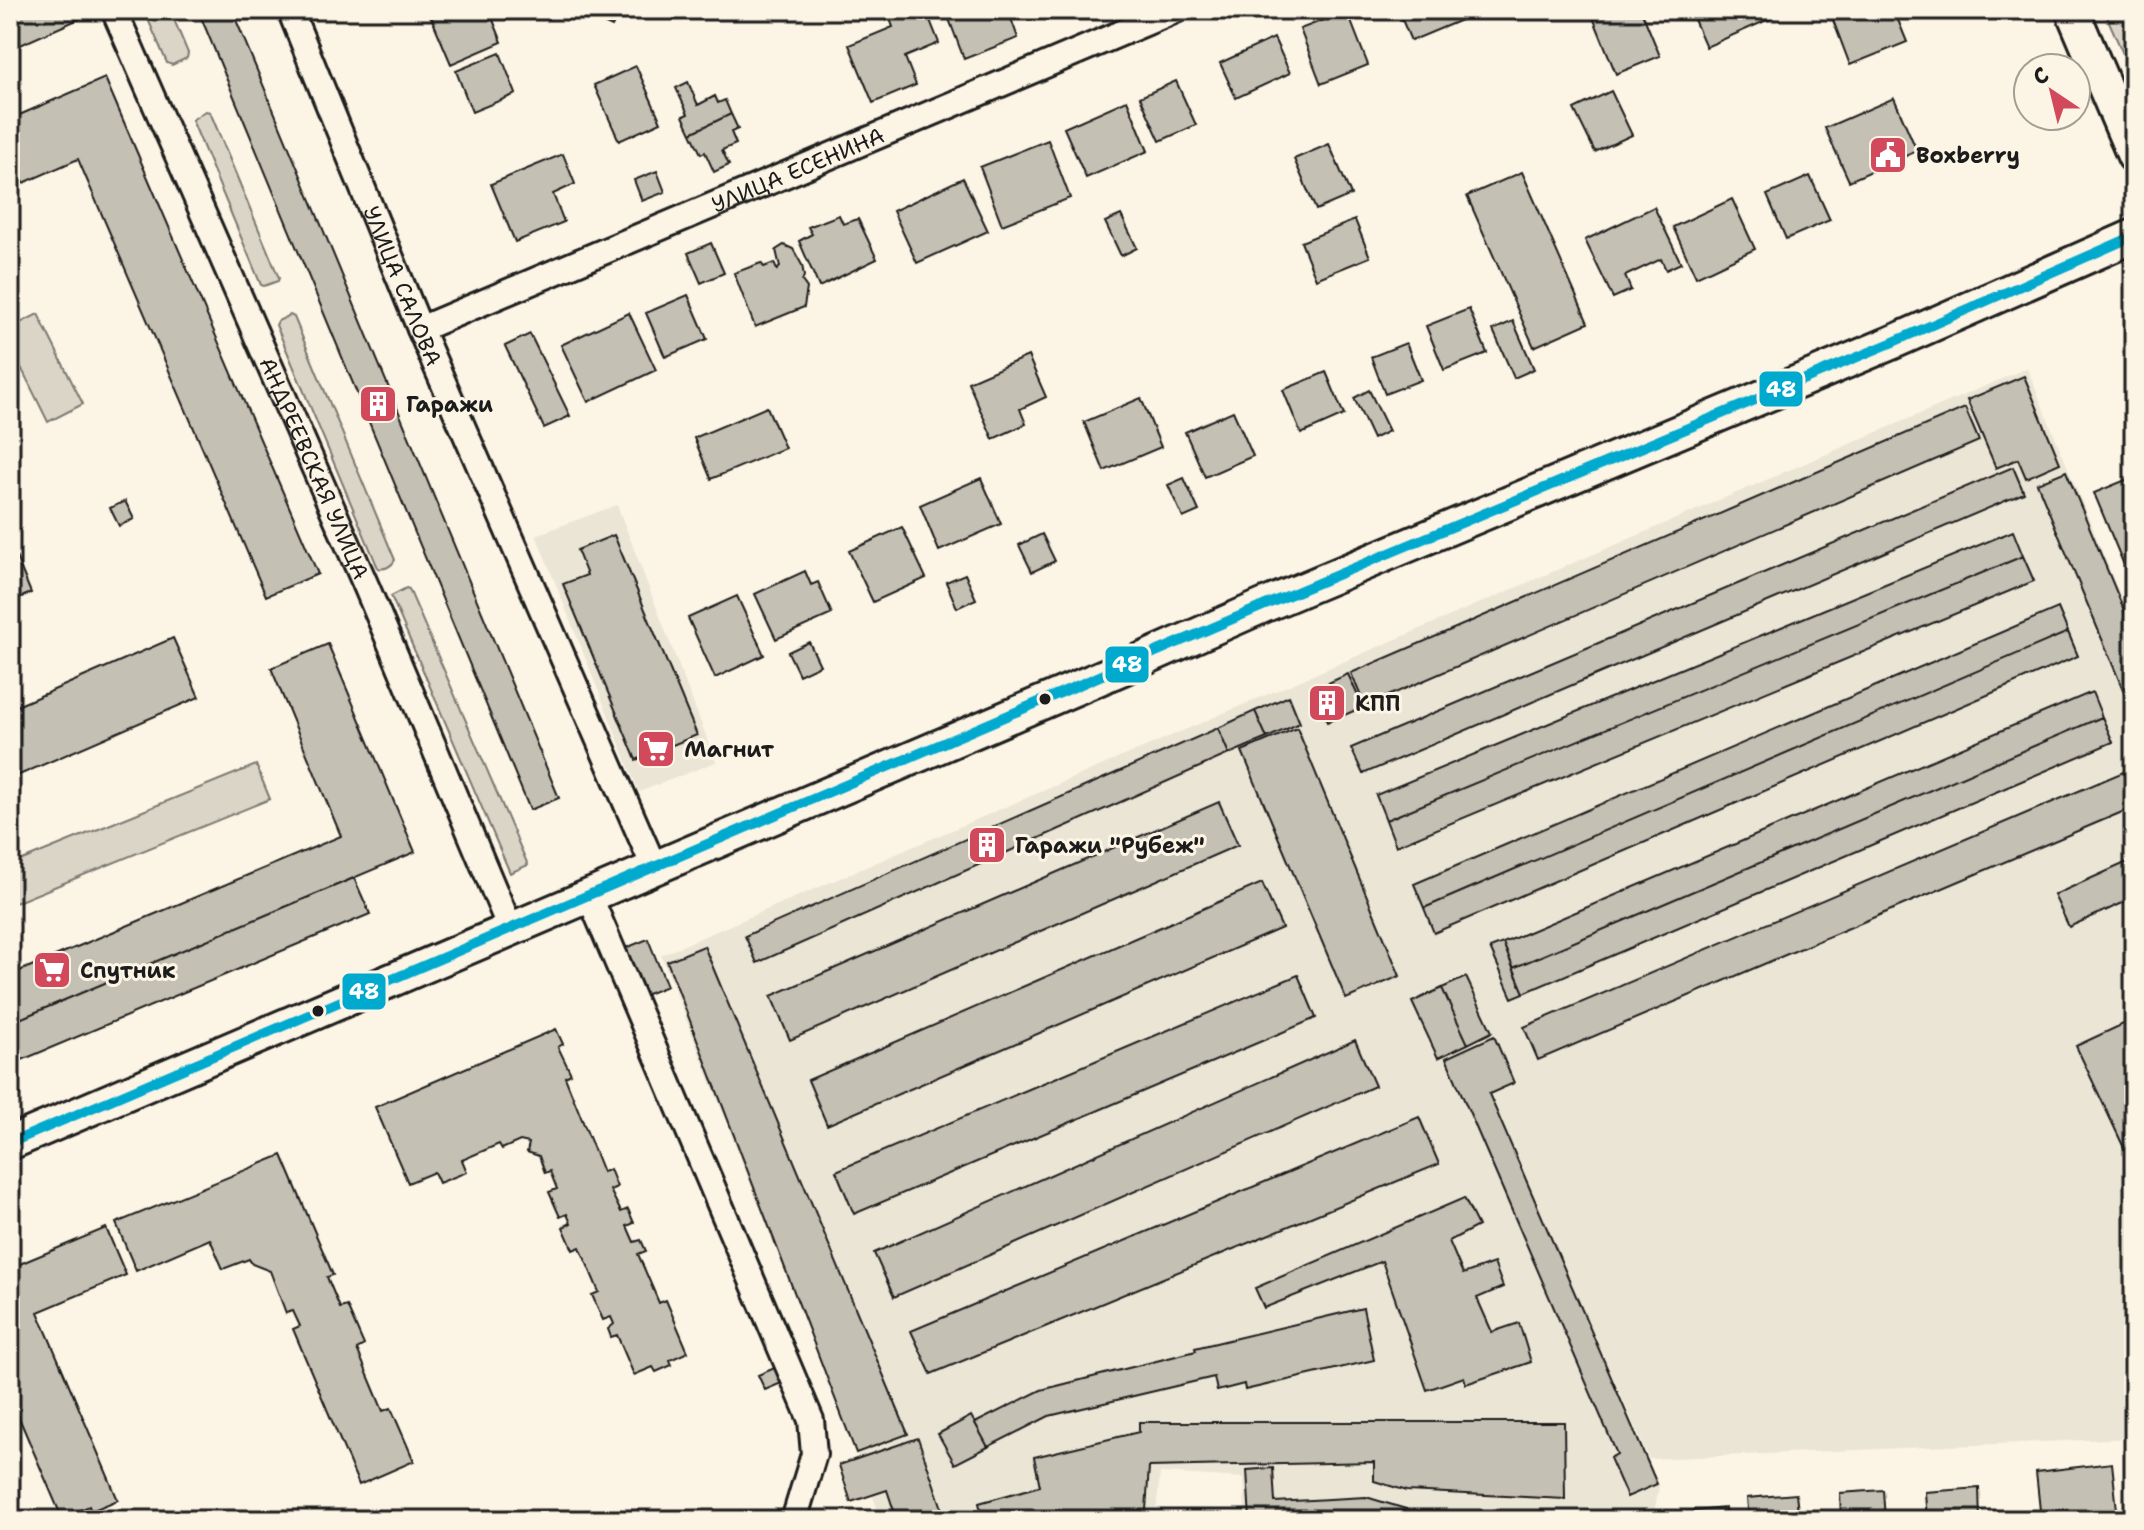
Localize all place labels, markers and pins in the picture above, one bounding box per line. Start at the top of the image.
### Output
public building icon: Boxberry [1867,134,1909,176]
place label: Boxberry [1916,141,2020,170]
building icon: Гаражи [357,383,399,425]
place label: Гаражи [406,390,493,419]
building icon: КПП [1306,682,1348,724]
place label: КПП [1355,689,1400,718]
unlabelled marker [1037,691,1053,707]
supermarket icon: Магнит [635,728,677,770]
place label: Магнит [684,735,775,764]
building icon: Гаражи "Рубеж" [966,824,1008,866]
place label: Гаражи "Рубеж" [1015,831,1205,860]
supermarket icon: Спутник [31,949,73,991]
place label: Спутник [80,956,176,985]
unlabelled marker [310,1003,326,1019]

